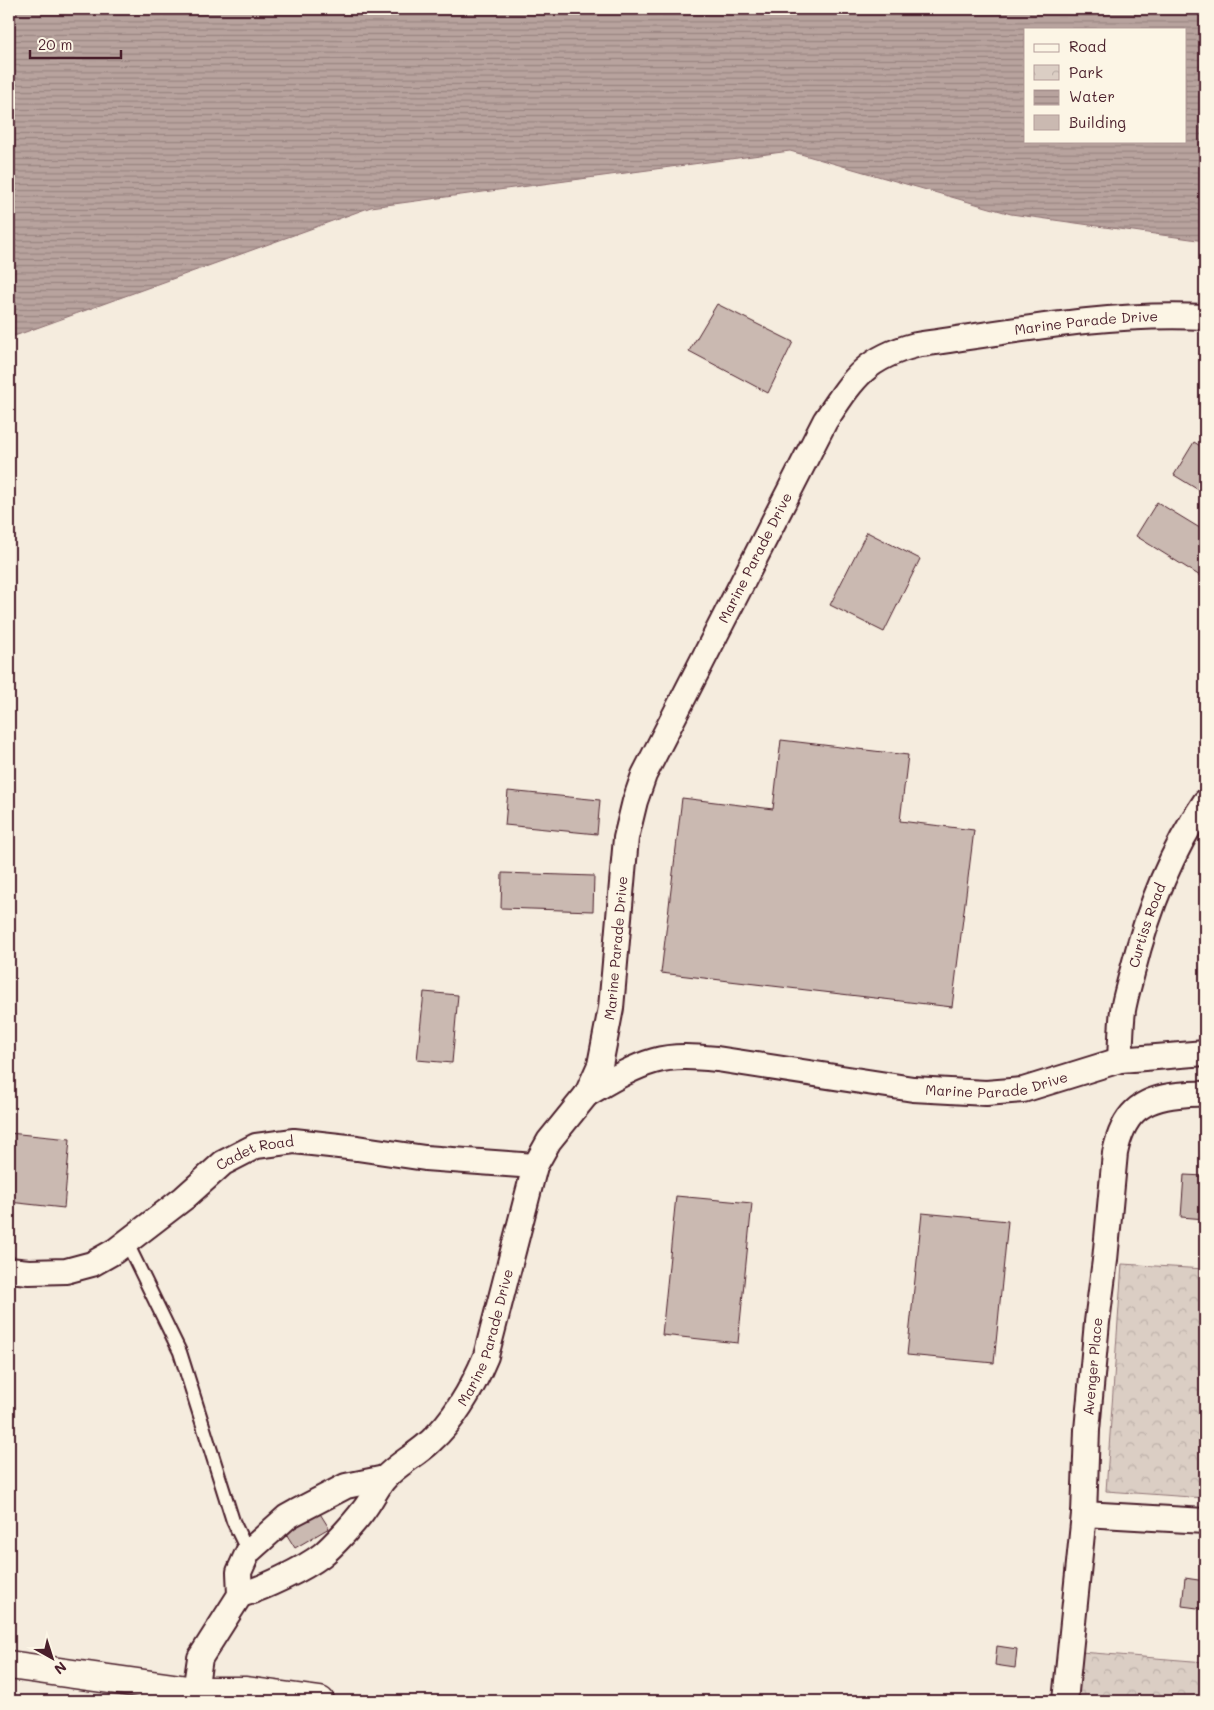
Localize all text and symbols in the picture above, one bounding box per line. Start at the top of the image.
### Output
scale bar [30,28,121,60]
legend [1024,28,1186,142]
text: 20 m [38,34,72,54]
text: Road [1069,36,1106,56]
text: Park [1069,62,1103,82]
text: Water [1069,86,1115,106]
text: Building [1069,112,1126,132]
street label: Marine Parade Drive [1013,306,1158,339]
street label: Marine Parade Drive [713,489,796,626]
street label: Marine Parade Drive [599,875,632,1021]
street label: Curtiss Road [1124,880,1169,970]
street label: Marine Parade Drive [925,1067,1070,1102]
street label: Cadet Road [211,1131,295,1174]
street label: Marine Parade Drive [453,1267,517,1409]
street label: Avenger Place [1078,1316,1107,1416]
north arrow [28,1632,78,1682]
text: N [50,1658,71,1679]

